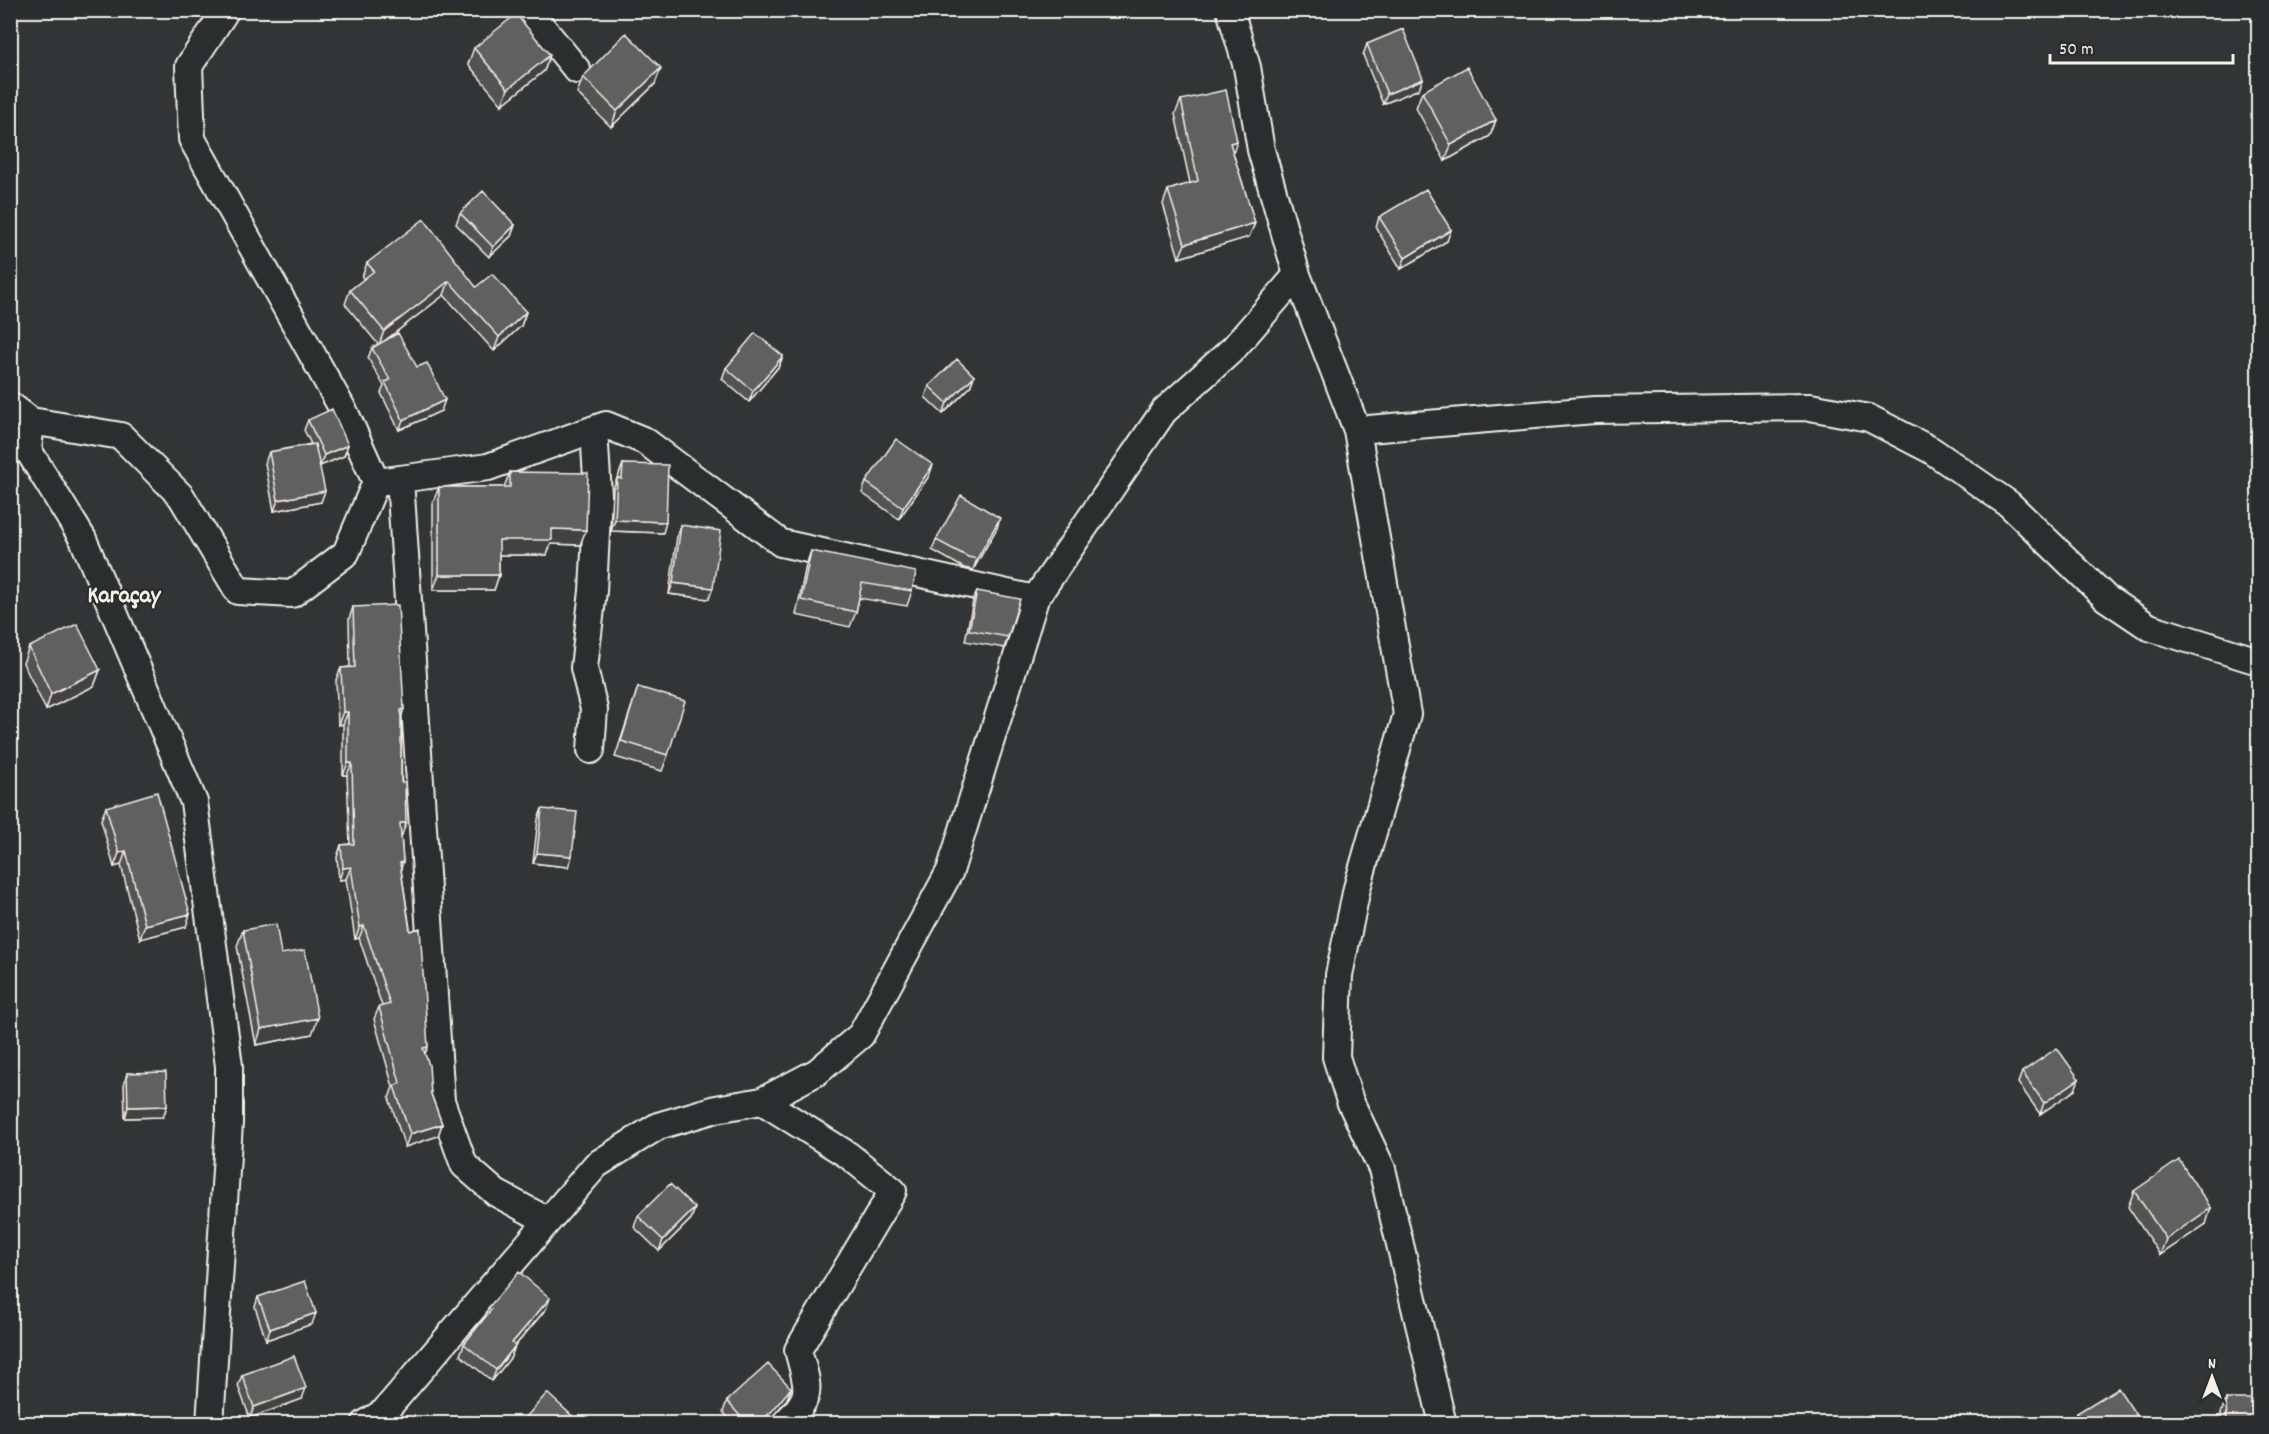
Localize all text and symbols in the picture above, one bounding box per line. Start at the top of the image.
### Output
scale bar [2050,27,2233,65]
text: 50 m [2059,38,2094,63]
district label: Karaçay [87,580,162,614]
north arrow [2182,1347,2242,1407]
text: N [2208,1353,2216,1376]

